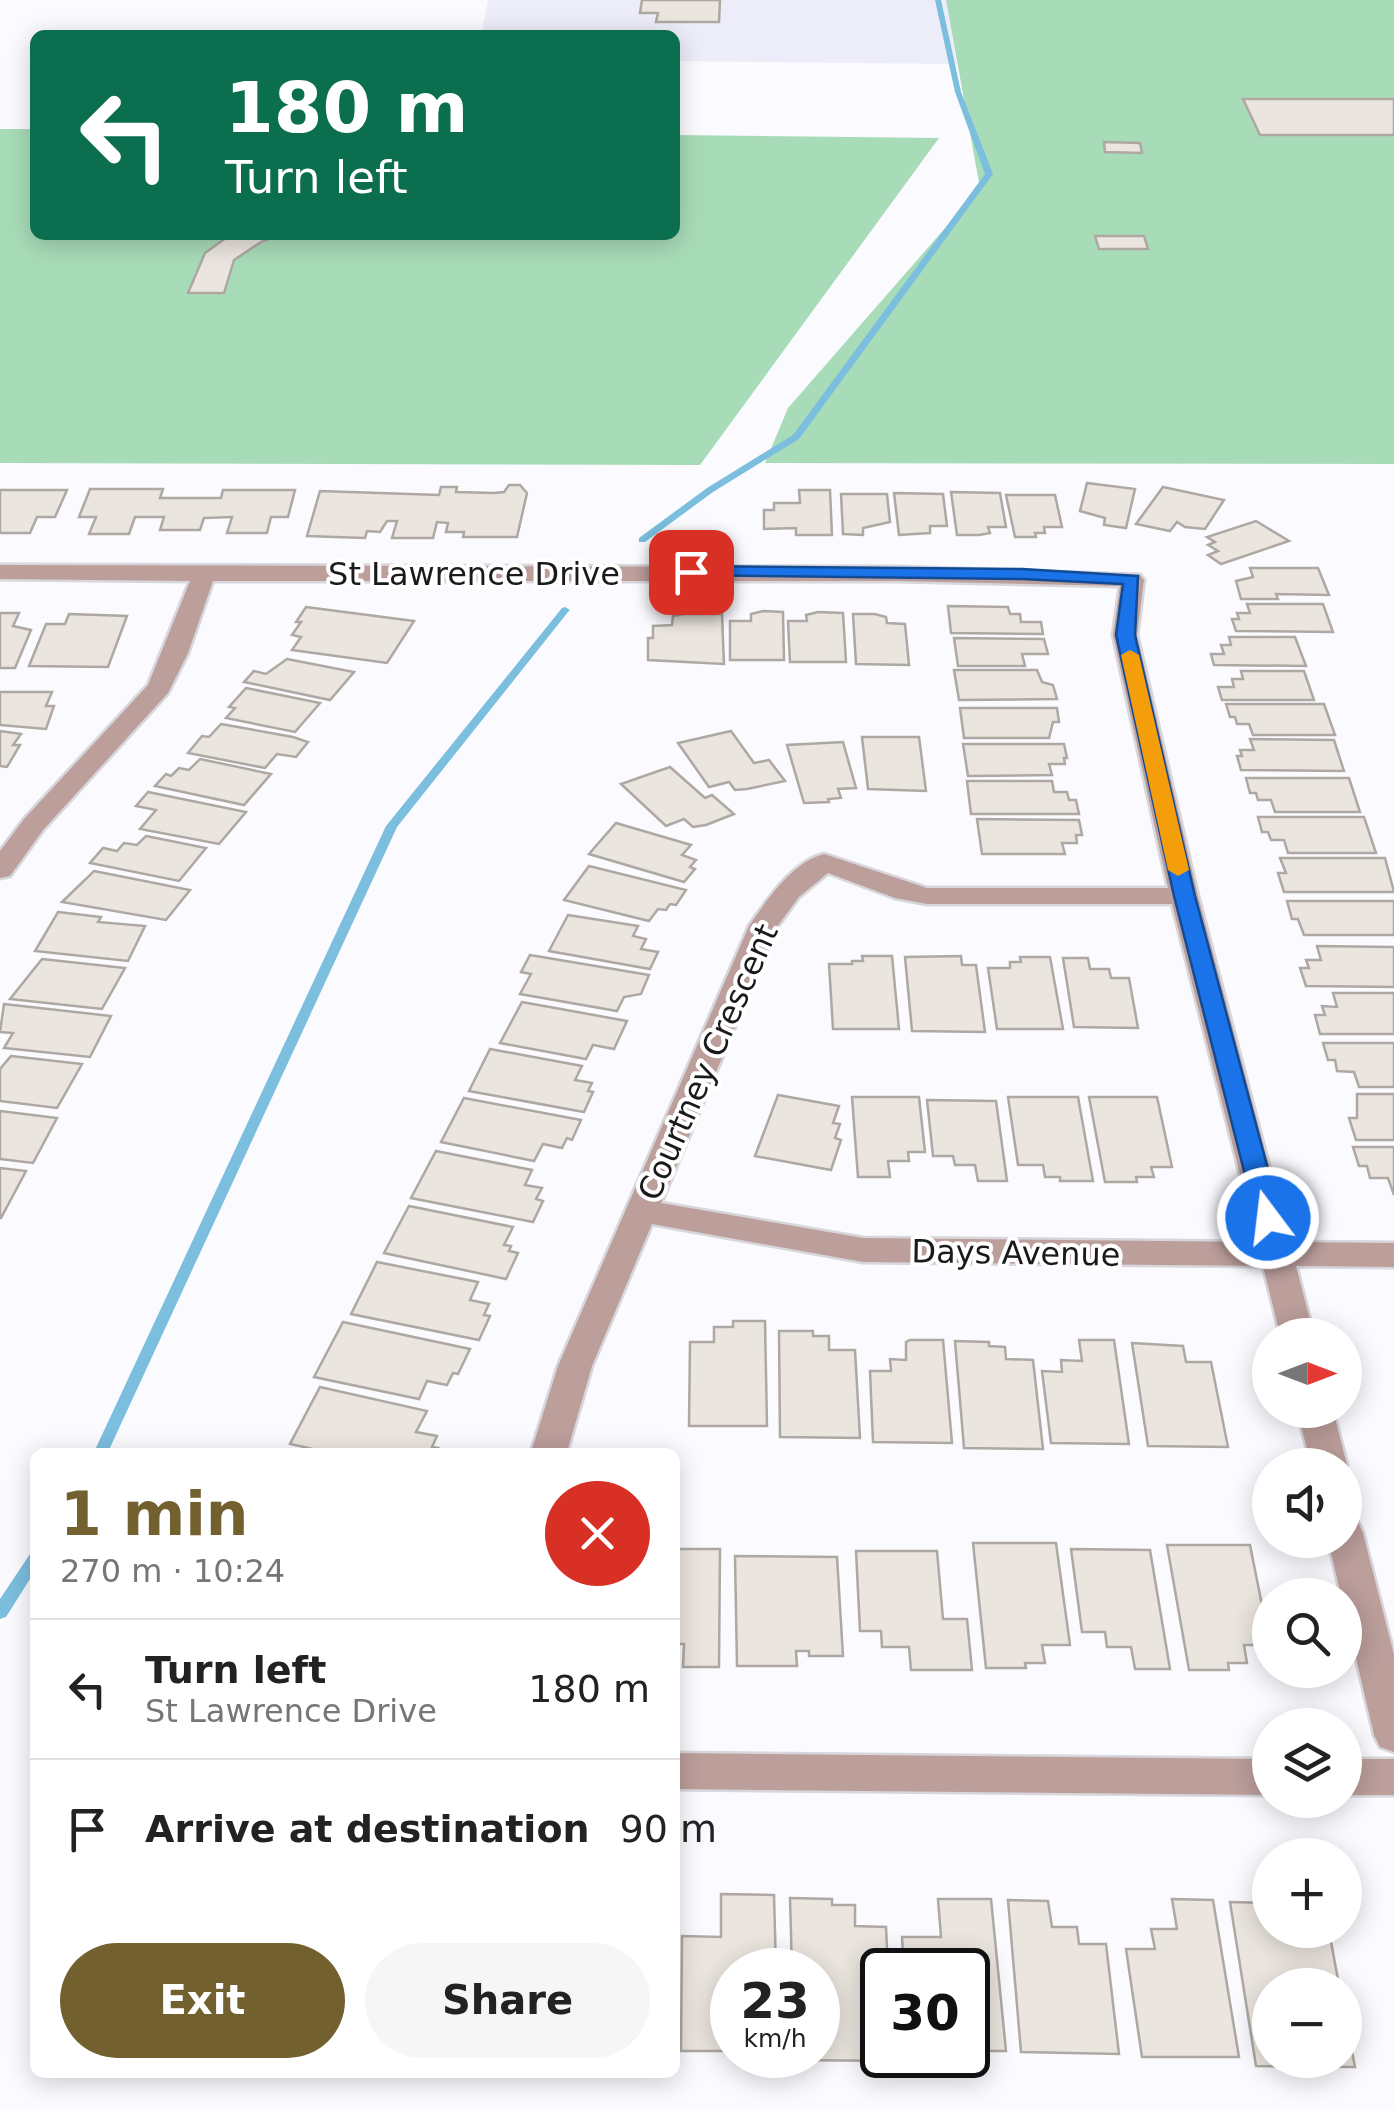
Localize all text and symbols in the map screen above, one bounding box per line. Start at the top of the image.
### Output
text: 180 m [225,67,468,149]
icon: left [60,70,190,200]
text: Turn left [225,151,408,204]
pin [649,530,734,615]
icon: arrive [664,545,719,600]
street label: St Lawrence Drive [328,555,620,593]
street label: Courtney Crescent [630,918,786,1206]
position arrow [1216,1166,1320,1270]
street label: Days Avenue [911,1232,1121,1274]
north arrow [1252,1318,1362,1428]
map controls [1252,1318,1362,2078]
button: sound [1252,1448,1362,1558]
text: 1 min [60,1479,248,1549]
button: close [545,1481,650,1586]
text: 270 m · 10:24 [60,1552,285,1590]
button: search [1252,1578,1362,1688]
text: Turn left [145,1648,326,1692]
icon: left [60,1662,115,1717]
text: 180 m [528,1667,650,1711]
text: St Lawrence Drive [145,1692,437,1730]
button: layers [1252,1708,1362,1818]
icon: arrive [60,1802,115,1857]
text: Arrive at destination [145,1807,590,1851]
text: 90 m [620,1807,717,1851]
button: + [1252,1838,1362,1948]
button: Exit [60,1943,345,2058]
button: Share [365,1943,650,2058]
speed limit sign: 30 [860,1948,990,2078]
button: − [1252,1968,1362,2078]
text: 23 [740,1972,810,2030]
text: km/h [743,2024,807,2053]

